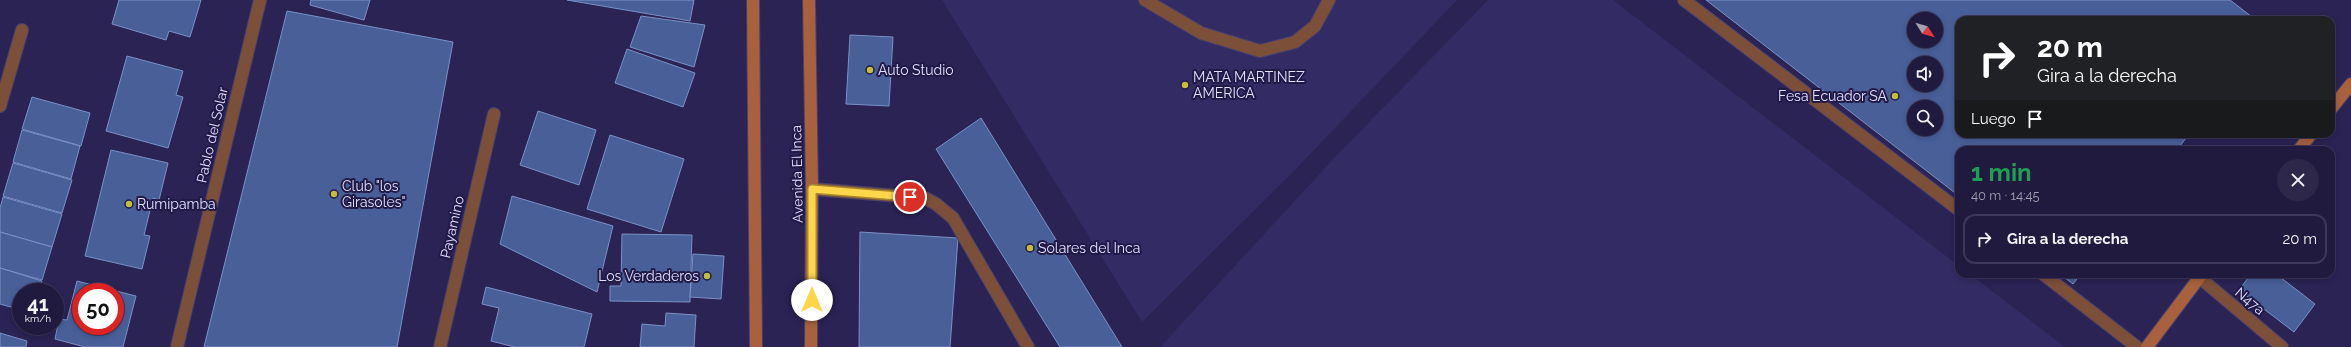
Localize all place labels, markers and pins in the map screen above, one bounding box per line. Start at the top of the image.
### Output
place label: Auto Studio [878,62,954,78]
marker: Auto Studio [865,65,875,75]
place label: MATA MARTINEZ AMERICA [1193,69,1305,101]
marker: MATA MARTINEZ AMERICA [1180,80,1190,90]
place label: Fesa Ecuador SA [1778,88,1888,104]
marker: Fesa Ecuador SA [1890,91,1900,101]
place label: Club "los Girasoles" [342,178,406,210]
pin [893,180,927,214]
marker: Club "los Girasoles" [329,189,339,199]
place label: Rumipamba [137,196,216,212]
marker: Rumipamba [124,199,134,209]
place label: Solares del Inca [1038,240,1140,256]
marker: Solares del Inca [1025,243,1035,253]
place label: Los Verdaderos [598,268,699,284]
marker: Los Verdaderos [702,271,712,281]

